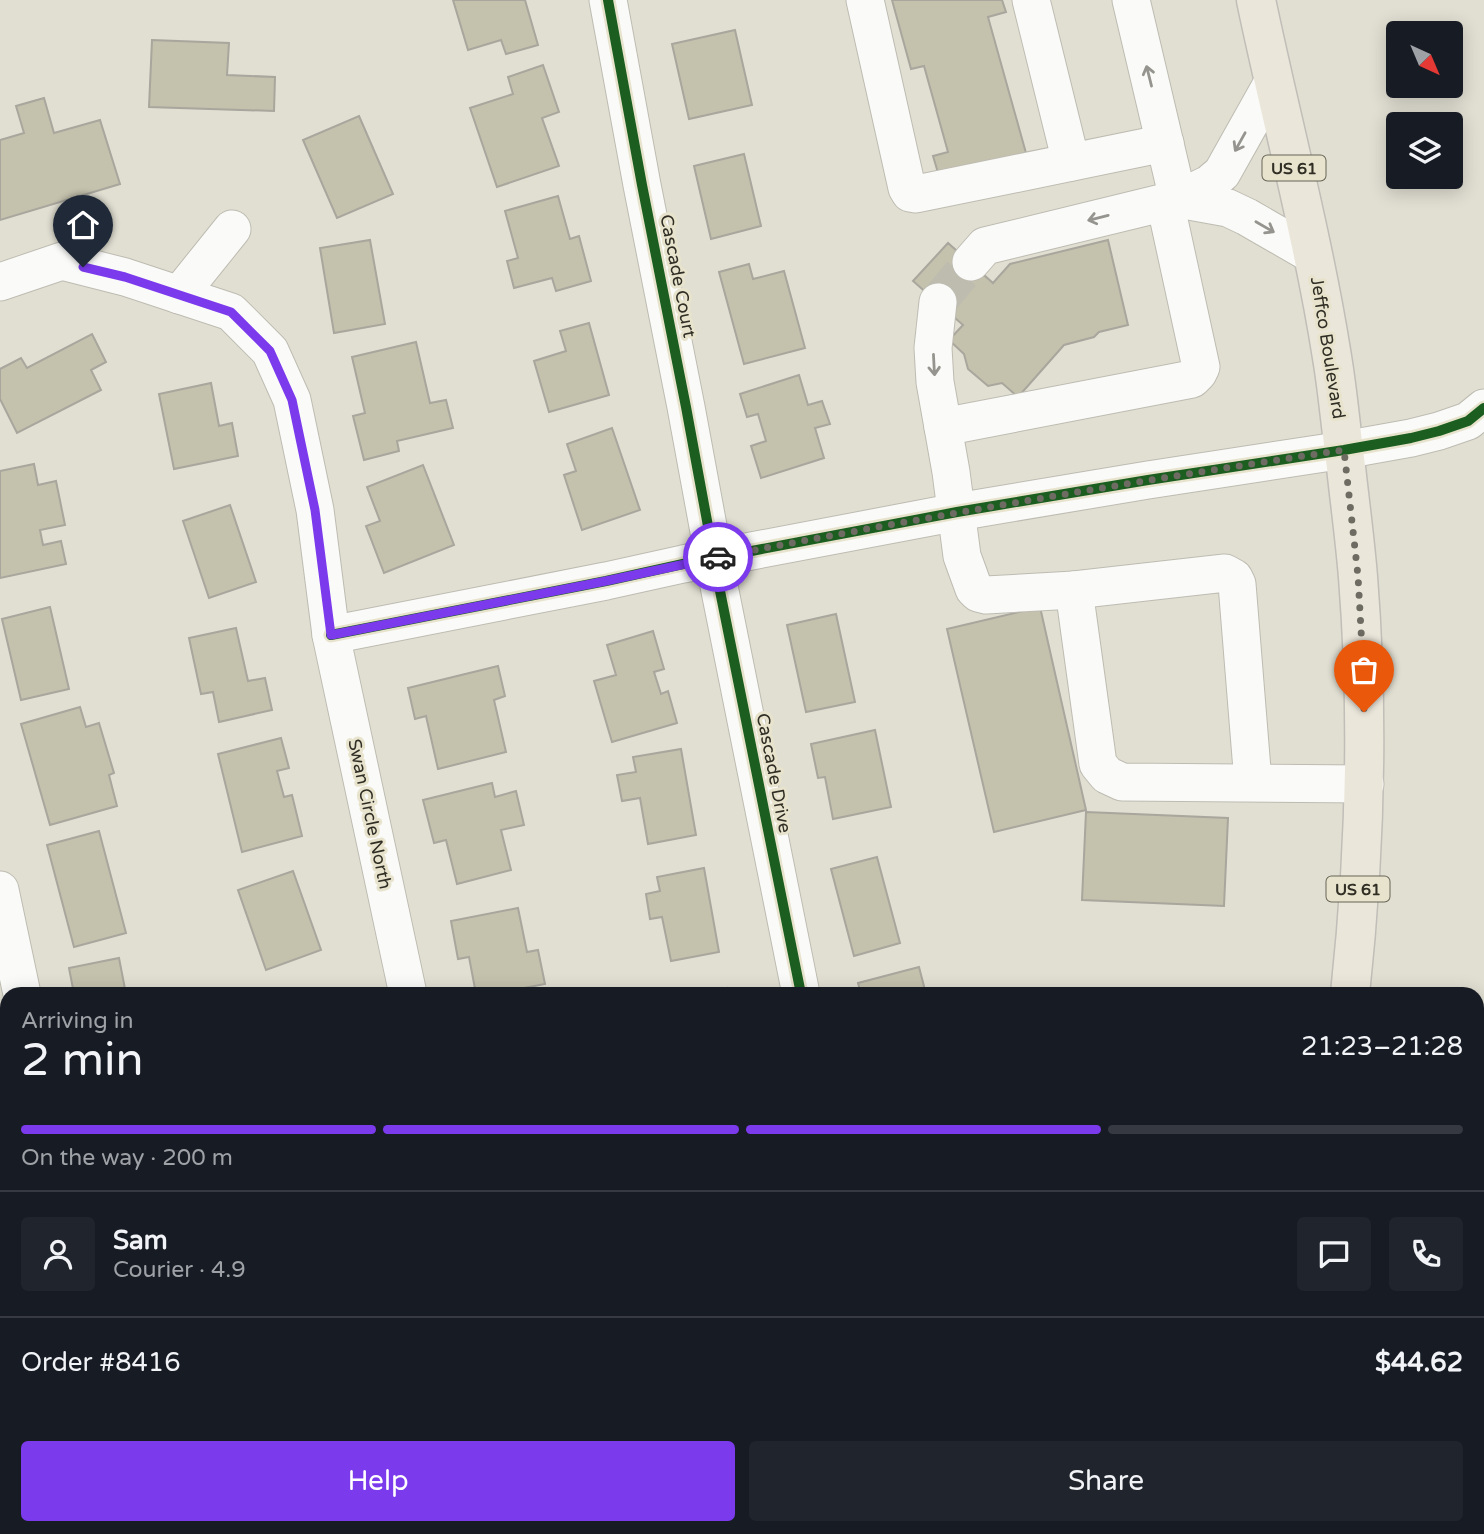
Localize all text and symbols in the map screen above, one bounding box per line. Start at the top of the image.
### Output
north arrow [1386,21,1463,98]
map controls [1386,21,1463,189]
one-way arrow [1142,65,1155,88]
button: layers [1386,112,1463,189]
one-way arrow [1233,131,1247,151]
road number: US 61 [1262,156,1326,180]
pin [53,195,113,267]
icon: home [64,206,102,244]
street label: Cascade Court [655,212,701,340]
one-way arrow [1087,212,1110,226]
one-way arrow [1255,220,1275,234]
street label: Jeffco Boulevard [1306,275,1350,421]
one-way arrow [928,353,941,376]
courier [683,522,753,592]
icon: car [699,538,737,576]
pin [1334,640,1394,712]
icon: bag [1345,651,1383,689]
street label: Cascade Drive [752,711,796,835]
street label: Swan Circle North [343,737,397,891]
road number: US 61 [1326,876,1390,902]
text: Arriving in [21,1007,134,1035]
text: 21:23–21:28 [1301,1031,1463,1062]
text: 2 min [21,1033,144,1088]
text: On the way · 200 m [21,1144,233,1172]
button: person [21,1217,95,1291]
button: chat [1297,1217,1371,1291]
button: phone [1389,1217,1463,1291]
text: Sam [113,1225,168,1256]
text: Courier · 4.9 [113,1256,246,1284]
text: Order #8416 [21,1347,181,1378]
text: $44.62 [1375,1347,1463,1378]
button: Help [21,1441,735,1521]
button: Share [749,1441,1463,1521]

